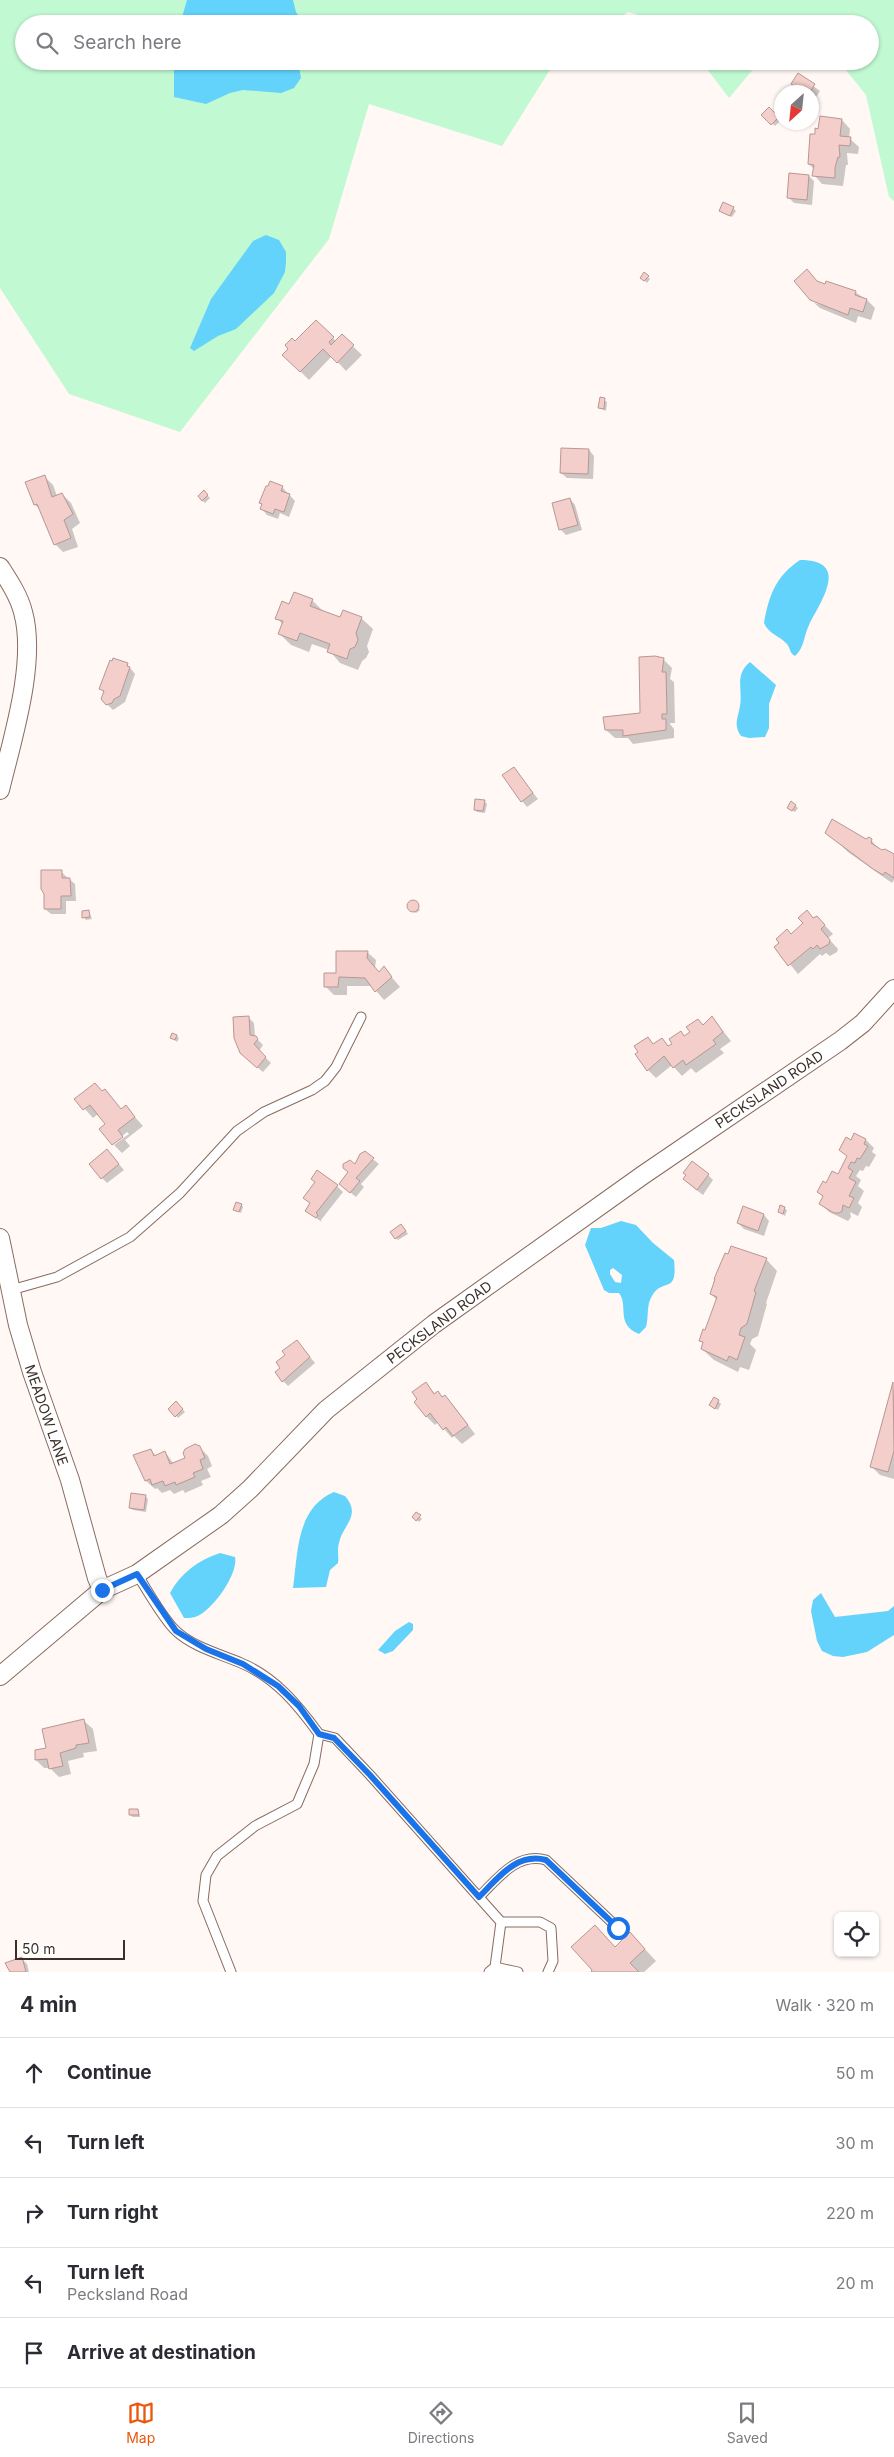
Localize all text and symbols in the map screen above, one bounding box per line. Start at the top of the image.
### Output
search box [15,15,879,70]
icon: search [33,29,61,57]
text: Search here [73,31,182,54]
north arrow [774,85,819,130]
street label: PECKSLAND ROAD [712,1046,826,1132]
street label: PECKSLAND ROAD [383,1277,495,1367]
street label: MEADOW LANE [22,1362,72,1468]
route end [91,1579,114,1602]
map controls [834,1912,879,1957]
button: locate [834,1912,879,1957]
route start [607,1917,630,1940]
scale bar [15,1937,125,1960]
text: 50 m [22,1940,56,1957]
text: 4 min [20,1992,77,2017]
text: Walk · 320 m [776,1995,874,2015]
icon: ahead [20,2059,48,2087]
text: Continue [67,2061,152,2084]
text: 50 m [836,2063,874,2083]
icon: left [20,2129,48,2157]
text: Turn left [67,2131,145,2154]
text: 30 m [836,2133,874,2153]
icon: right [20,2199,48,2227]
text: Turn right [67,2201,158,2224]
text: 220 m [826,2203,874,2223]
text: Turn left [67,2261,145,2284]
icon: left [20,2269,48,2297]
text: 20 m [836,2273,874,2293]
text: Pecksland Road [67,2284,188,2304]
icon: arrive [20,2339,48,2367]
text: Arrive at destination [67,2341,256,2364]
tab: Map [126,2399,155,2446]
tab: Directions [408,2399,474,2446]
tab: Saved [727,2399,768,2446]

